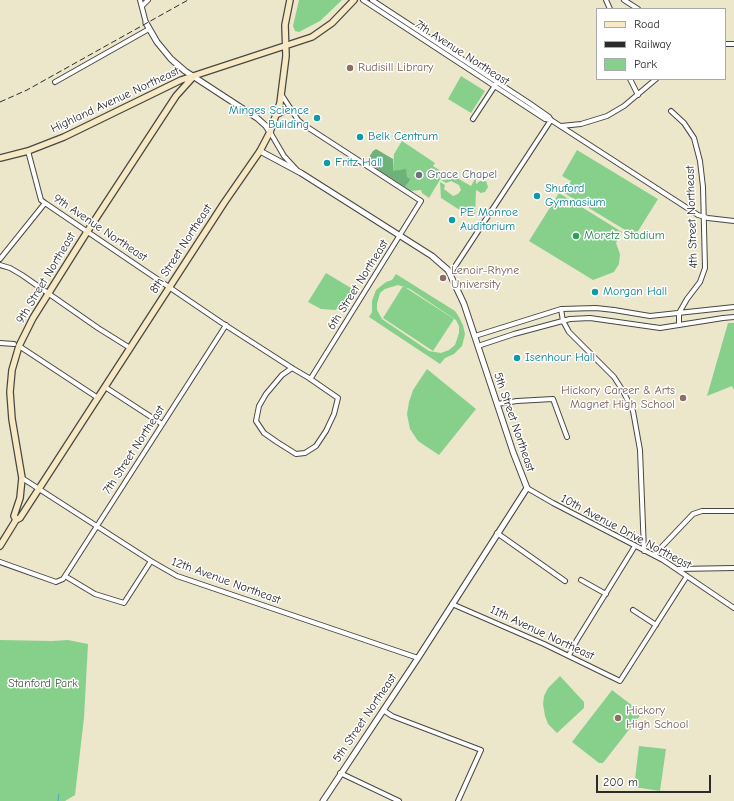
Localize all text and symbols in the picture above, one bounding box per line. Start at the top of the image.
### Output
legend [596,8,726,80]
street label: 7th Avenue Northeast [412,17,512,89]
text: Road [634,17,660,31]
text: Railway [634,37,671,51]
text: Park [634,57,657,71]
place label: Rudisill Library [358,61,433,75]
marker: Rudisill Library [345,63,355,73]
street label: Highland Avenue Northeast [48,64,182,136]
place label: Minges Science Building [229,104,309,132]
marker: Minges Science Building [312,113,322,123]
place label: Belk Centrum [368,130,438,144]
marker: Belk Centrum [355,132,365,142]
place label: Fritz Hall [335,156,382,170]
marker: Fritz Hall [322,158,332,168]
street label: 4th Street Northeast [683,165,701,269]
place label: Grace Chapel [427,168,497,182]
marker: Grace Chapel [414,170,424,180]
place label: Shuford Gymnasium [545,182,605,210]
street label: 9th Avenue Northeast [50,191,150,265]
marker: Shuford Gymnasium [532,191,542,201]
street label: 8th Street Northeast [147,202,215,296]
place label: PE Monroe Auditorium [460,206,518,234]
marker: PE Monroe Auditorium [447,215,457,225]
place label: Moretz Stadium [584,229,665,243]
street label: 9th Street Northeast [13,230,79,326]
marker: Moretz Stadium [571,231,581,241]
street label: 6th Street Northeast [324,237,392,333]
place label: Lenoir-Rhyne University [451,264,519,292]
marker: Lenoir-Rhyne University [438,273,448,283]
place label: Morgan Hall [603,285,667,299]
marker: Morgan Hall [590,287,600,297]
place label: Isenhour Hall [525,351,595,365]
marker: Isenhour Hall [512,353,522,363]
street label: 5th Street Northeast [490,371,538,473]
place label: Hickory Career & Arts Magnet High School [561,384,675,412]
marker: Hickory Career & Arts Magnet High School [678,393,688,403]
street label: 7th Street Northeast [100,403,168,497]
street label: 10th Avenue Drive Northeast [558,491,694,573]
street label: 12th Avenue Northeast [170,555,282,607]
street label: 11th Avenue Northeast [488,603,596,663]
street label: 5th Street Northeast [330,671,400,765]
park label: Stanford Park [8,677,78,691]
place label: Hickory High School [626,704,688,732]
marker: Hickory High School [613,713,623,723]
scale bar [598,767,713,793]
text: 200 m [603,775,638,789]

